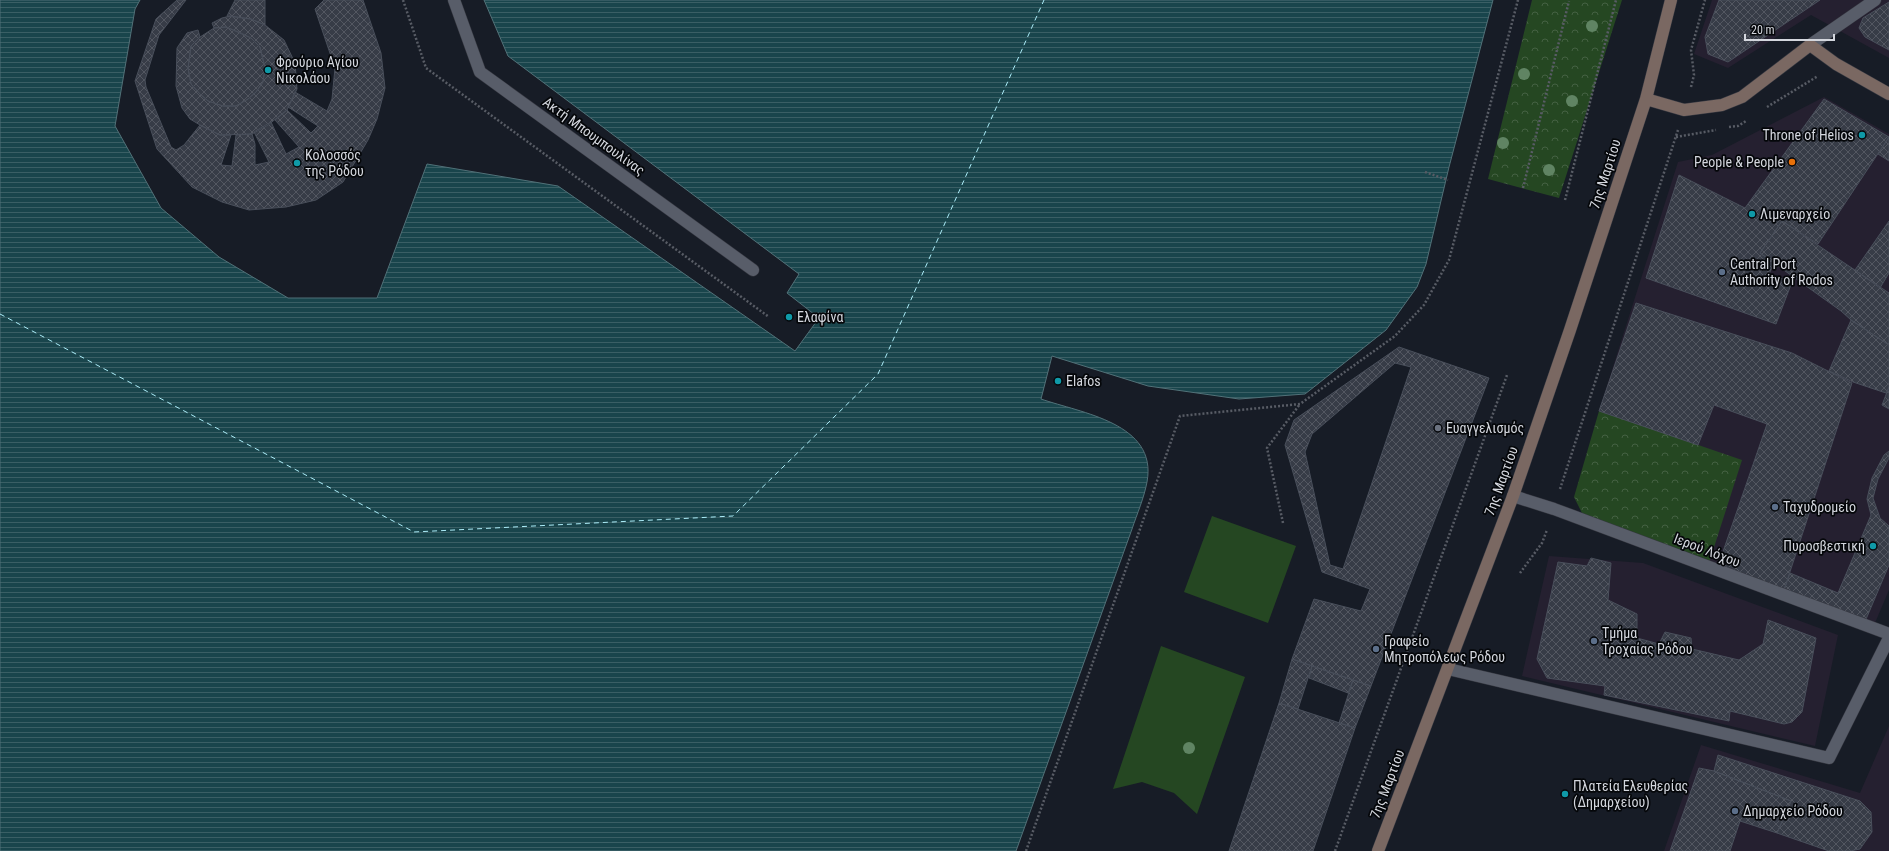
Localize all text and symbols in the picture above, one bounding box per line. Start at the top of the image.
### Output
scale bar [1745,16,1834,42]
text: 20 m [1751,23,1775,37]
place label: Φρούριο Αγίου Νικολάου [276,54,359,86]
marker: Φρούριο Αγίου Νικολάου [263,65,273,75]
street label: Ακτή Μπουμπουλίνας [540,94,648,178]
place label: Throne of Helios [1762,127,1854,143]
marker: Throne of Helios [1857,130,1867,140]
street label: 7ης Μαρτίου [1586,137,1624,211]
place label: Κολοσσός της Ρόδου [305,147,364,179]
place label: People & People [1694,154,1784,170]
marker: People & People [1787,157,1797,167]
marker: Κολοσσός της Ρόδου [292,158,302,168]
place label: Λιμεναρχείο [1760,206,1830,222]
marker: Λιμεναρχείο [1747,209,1757,219]
place label: Central Port Authority of Rodos [1730,256,1833,288]
marker: Central Port Authority of Rodos [1717,267,1727,277]
place label: Ελαφίνα [797,309,843,326]
marker: Ελαφίνα [784,312,794,322]
place label: Elafos [1066,373,1101,389]
marker: Elafos [1053,376,1063,386]
place label: Ευαγγελισμός [1446,420,1524,436]
marker: Ευαγγελισμός [1433,423,1443,433]
street label: 7ης Μαρτίου [1481,444,1521,518]
place label: Ταχυδρομείο [1783,499,1856,515]
marker: Ταχυδρομείο [1770,502,1780,512]
street label: Ιερού Λόχου [1672,530,1743,570]
place label: Πυροσβεστική [1783,538,1865,554]
marker: Πυροσβεστική [1868,541,1878,551]
place label: Τμήμα Τροχαίας Ρόδου [1602,625,1693,657]
place label: Γραφείο Μητροπόλεως Ρόδου [1384,633,1505,665]
marker: Τμήμα Τροχαίας Ρόδου [1589,636,1599,646]
marker: Γραφείο Μητροπόλεως Ρόδου [1371,644,1381,654]
street label: 7ης Μαρτίου [1367,747,1408,821]
place label: Πλατεία Ελευθερίας (Δημαρχείου) [1573,778,1688,811]
marker: Πλατεία Ελευθερίας (Δημαρχείου) [1560,789,1570,799]
place label: Δημαρχείο Ρόδου [1743,803,1843,819]
marker: Δημαρχείο Ρόδου [1730,806,1740,816]

